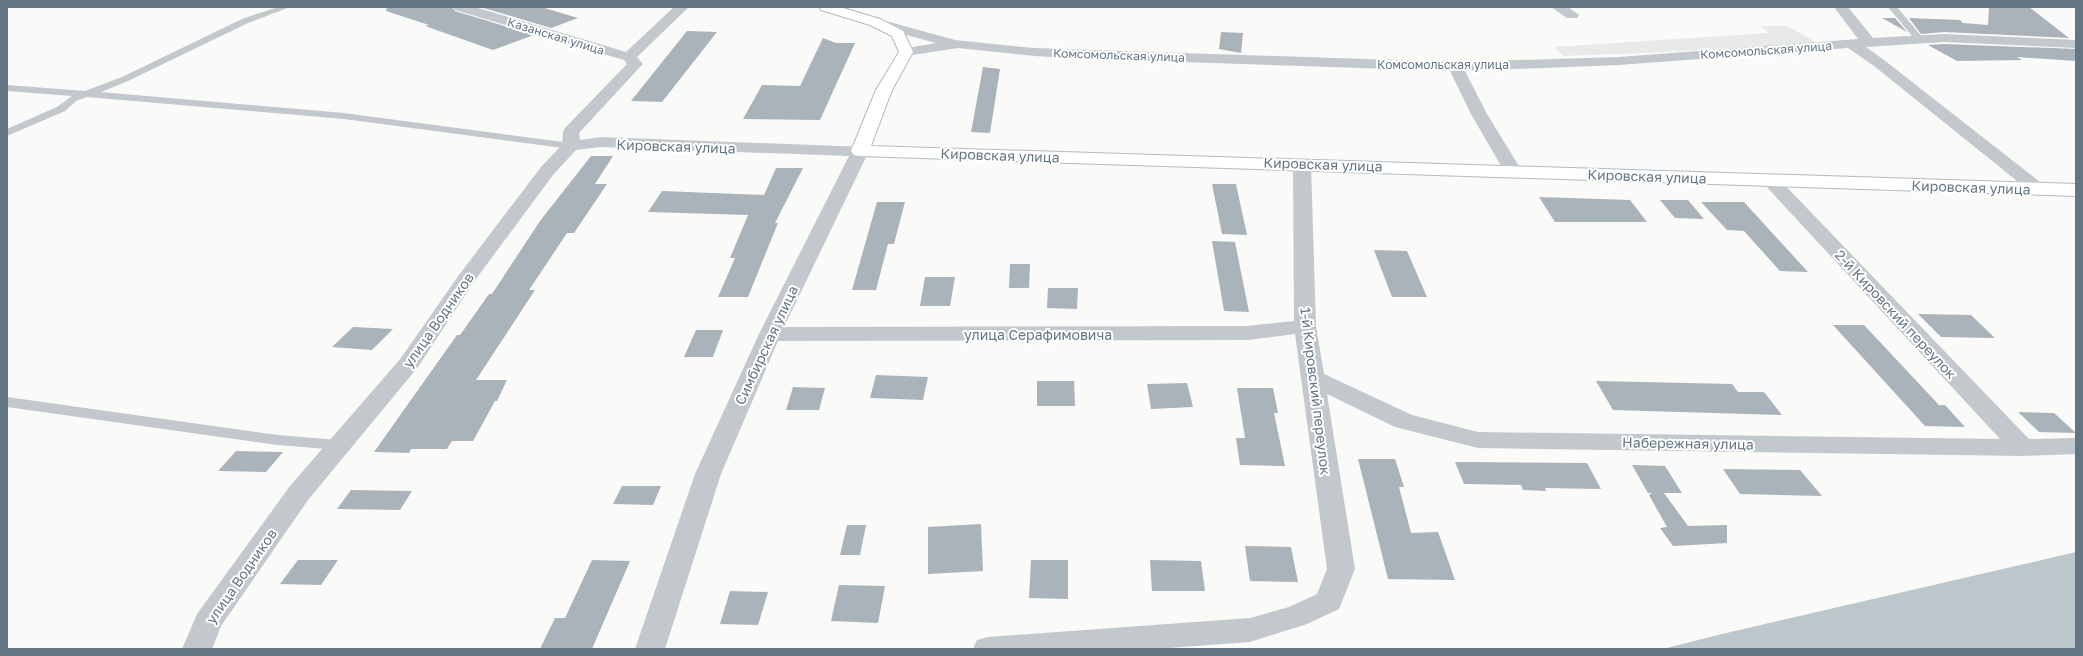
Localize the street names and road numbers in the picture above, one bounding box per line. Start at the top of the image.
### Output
street label: Казанская улица [506,14,606,58]
street label: Комсомольская улица [1700,38,1832,62]
street label: Комсомольская улица [1053,45,1185,65]
street label: Комсомольская улица [1377,57,1509,72]
street label: Кировская улица [616,135,736,157]
street label: Кировская улица [940,144,1060,166]
street label: Кировская улица [1263,153,1383,175]
street label: Кировская улица [1587,165,1707,187]
street label: Кировская улица [1911,176,2031,198]
street label: 2-й Кировский переулок [1832,246,1960,382]
street label: улица Водников [399,269,477,371]
street label: Симбирская улица [731,283,801,407]
street label: 1-й Кировский переулок [1297,306,1335,476]
street label: улица Серафимовича [964,326,1112,343]
street label: Набережная улица [1622,433,1754,453]
street label: улица Водников [202,525,280,627]

